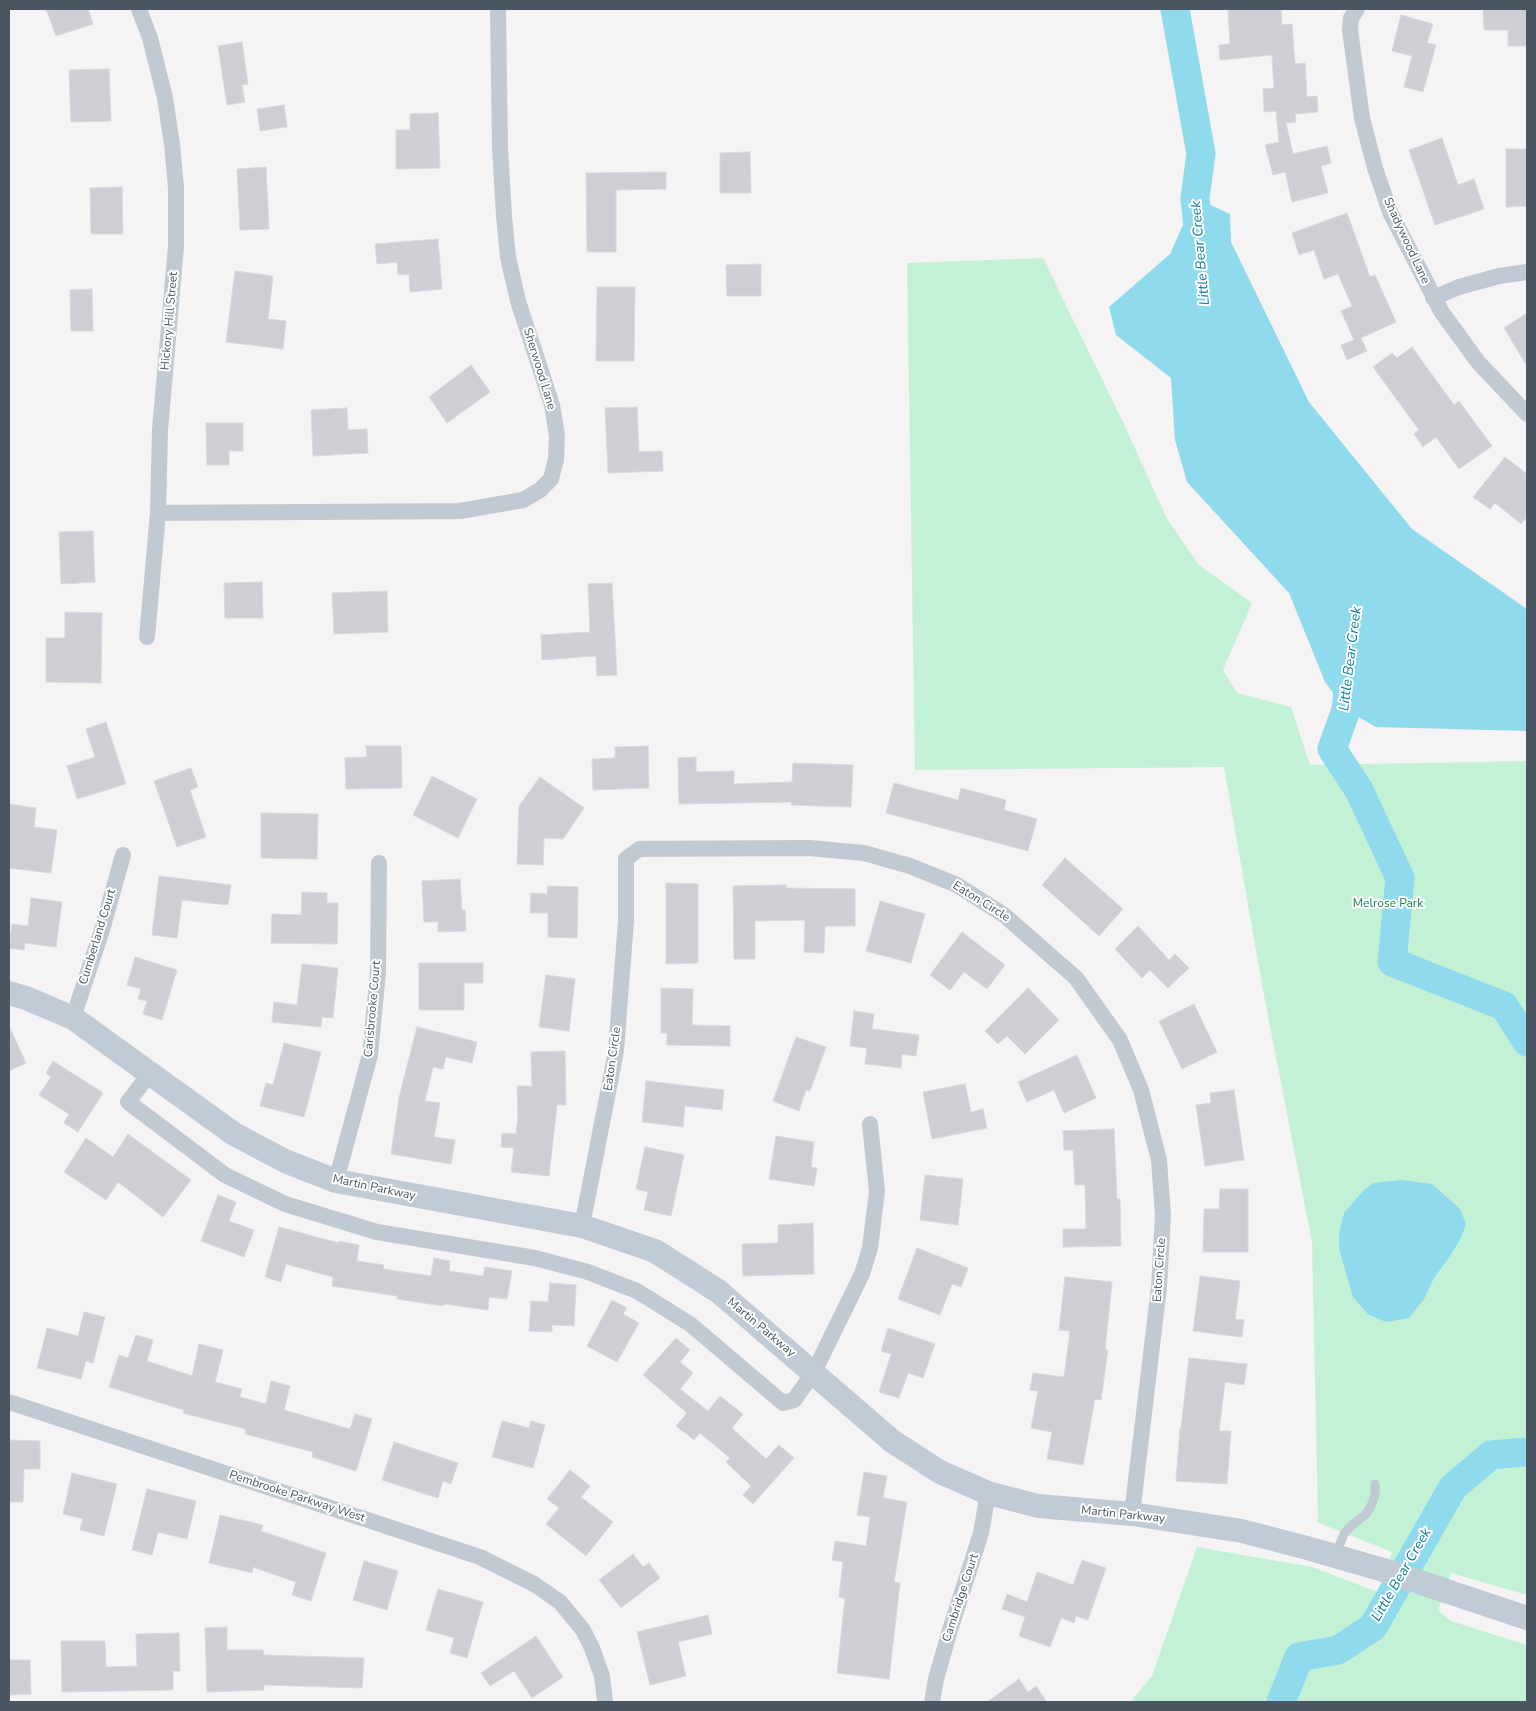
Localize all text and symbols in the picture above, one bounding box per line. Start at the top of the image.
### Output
street label: Shadywood Lane [1380,196,1432,286]
water label: Little Bear Creek [1188,200,1214,306]
street label: Hickory Hill Street [159,271,181,371]
street label: Sherwood Lane [520,326,558,412]
water label: Little Bear Creek [1336,606,1366,712]
street label: Eaton Circle [950,879,1012,925]
street label: Cumberland Court [77,887,119,987]
park label: Melrose Park [1353,897,1423,911]
street label: Carisbrooke Court [362,960,384,1058]
street label: Eaton Circle [601,1026,625,1092]
street label: Martin Parkway [331,1172,417,1204]
street label: Eaton Circle [1151,1237,1169,1303]
street label: Martin Parkway [724,1295,798,1361]
street label: Pembrooke Parkway West [227,1468,367,1526]
street label: Martin Parkway [1080,1503,1166,1527]
water label: Little Bear Creek [1369,1525,1435,1625]
street label: Cambridge Court [940,1552,982,1644]

